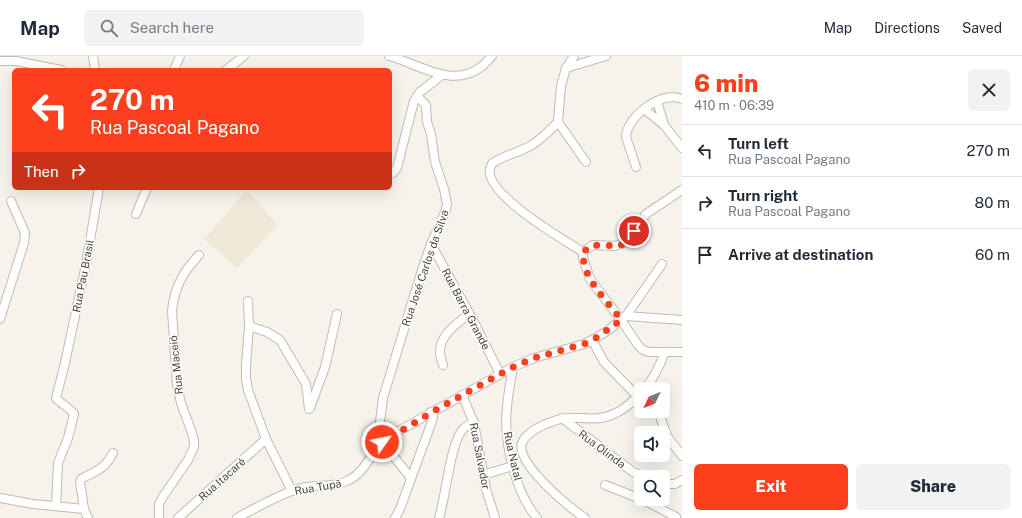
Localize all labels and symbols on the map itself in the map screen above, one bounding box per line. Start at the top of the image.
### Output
street label: Rua José Carlos da Silva [399,208,451,328]
pin [617,214,651,248]
street label: Rua Pau Brasil [70,239,96,313]
street label: Rua Barra Grande [439,266,493,352]
street label: Rua Maceió [167,335,185,395]
north arrow [634,382,670,418]
position arrow [361,421,403,463]
street label: Rua Salvador [468,422,492,490]
street label: Rua Olinda [576,427,628,471]
street label: Rua Natal [502,430,524,482]
street label: Rua Itacaré [196,455,248,503]
street label: Rua Tupã [294,477,342,497]

